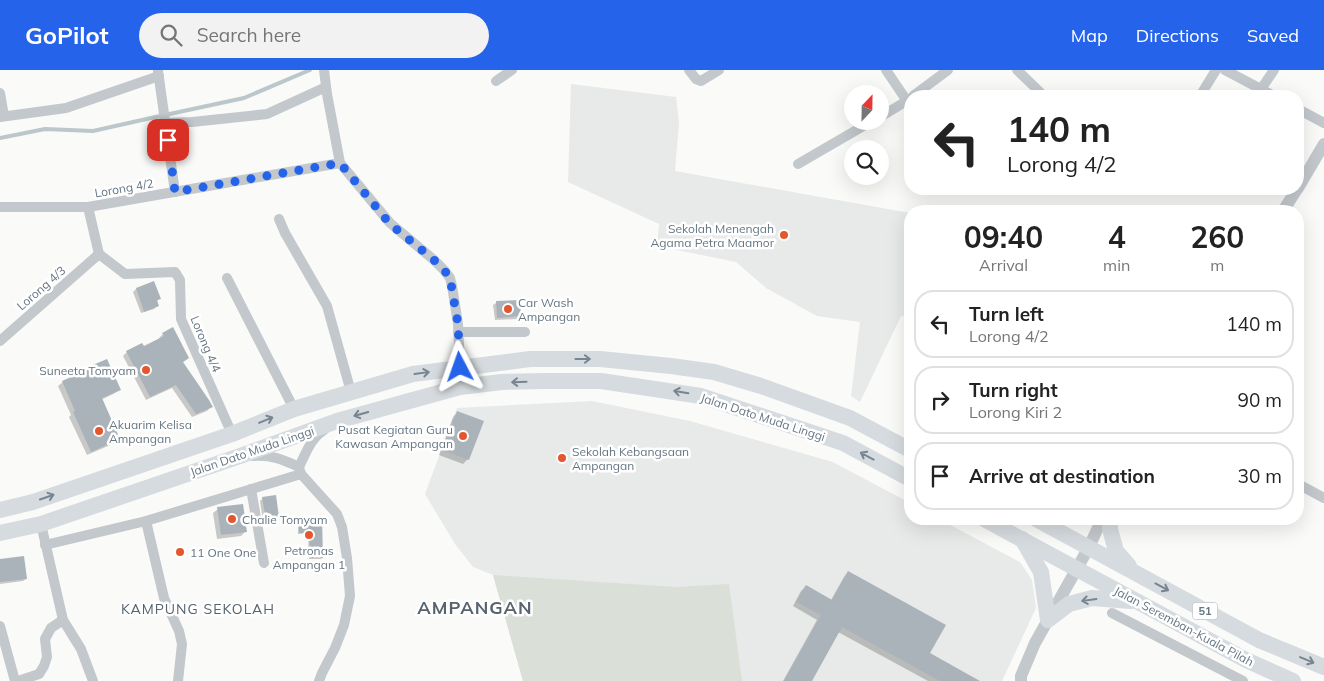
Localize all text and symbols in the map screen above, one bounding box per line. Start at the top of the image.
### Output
search box [139,13,489,58]
text: GoPilot [25,20,109,50]
icon: search [157,21,185,49]
text: Search here [197,23,301,47]
text: Map [1071,24,1108,47]
text: Directions [1136,24,1219,47]
text: Saved [1247,24,1299,47]
north arrow [844,85,889,130]
map controls [844,85,889,185]
text: 140 m [1007,107,1111,151]
icon: left [924,110,989,175]
pin [147,119,189,161]
icon: arrive [154,126,182,154]
button: search [844,140,889,185]
text: Lorong 4/2 [1007,150,1116,178]
street label: Lorong 4/2 [93,175,155,201]
text: 09:40 [964,218,1043,256]
text: 4 [1108,218,1126,256]
text: 260 [1190,218,1244,256]
place label: Sekolah Menengah Agama Petra Maamor [651,221,775,250]
marker: Sekolah Menengah Agama Petra Maamor [778,229,790,241]
text: Arrival [979,255,1028,275]
text: min [1103,255,1130,275]
text: m [1210,255,1224,275]
street label: Lorong 4/3 [14,263,68,313]
place label: Car Wash Ampangan [518,295,580,324]
text: Turn left [969,302,1044,326]
marker: Car Wash Ampangan [502,303,514,315]
icon: left [926,310,954,338]
text: 140 m [1226,312,1282,336]
street label: Lorong 4/4 [187,314,225,374]
text: Lorong 4/2 [969,326,1049,346]
position arrow [433,340,485,392]
one-way arrow [574,354,591,364]
place label: Suneeta Tomyam [39,363,136,378]
marker: Suneeta Tomyam [140,364,152,376]
one-way arrow [413,368,429,378]
one-way arrow [511,377,527,386]
text: Turn right [969,378,1058,402]
icon: right [926,386,954,414]
one-way arrow [673,387,689,397]
text: 90 m [1238,388,1282,412]
street label: Jalan Dato Muda Linggi [699,390,827,444]
text: Lorong Kiri 2 [969,402,1062,422]
one-way arrow [353,410,369,420]
one-way arrow [259,415,274,424]
place label: Akuarim Kelisa Ampangan [109,417,192,446]
place label: Pusat Kegiatan Guru Kawasan Ampangan [335,422,453,451]
street label: Jalan Dato Muda Linggi [188,423,316,479]
marker: Akuarim Kelisa Ampangan [93,425,105,437]
marker: Pusat Kegiatan Guru Kawasan Ampangan [457,430,469,442]
place label: Sekolah Kebangsaan Ampangan [572,444,689,473]
one-way arrow [860,451,875,460]
marker: Sekolah Kebangsaan Ampangan [556,452,568,464]
icon: arrive [926,462,954,490]
text: Arrive at destination [969,464,1155,488]
text: 30 m [1238,464,1282,488]
one-way arrow [39,492,54,501]
place label: Chalie Tomyam [242,512,327,527]
marker: Chalie Tomyam [226,513,238,525]
marker: Petronas Ampangan 1 [303,529,315,541]
place label: Petronas Ampangan 1 [273,543,345,572]
place label: 11 One One [190,545,256,560]
marker: 11 One One [174,546,186,558]
street label: Jalan Seremban-Kuala Pilah [1112,583,1256,669]
one-way arrow [1154,583,1169,593]
one-way arrow [1082,595,1098,605]
district label: AMPANGAN [417,596,533,619]
district label: KAMPUNG SEKOLAH [121,600,275,618]
road number: 51 [1192,602,1218,620]
one-way arrow [1299,656,1314,666]

